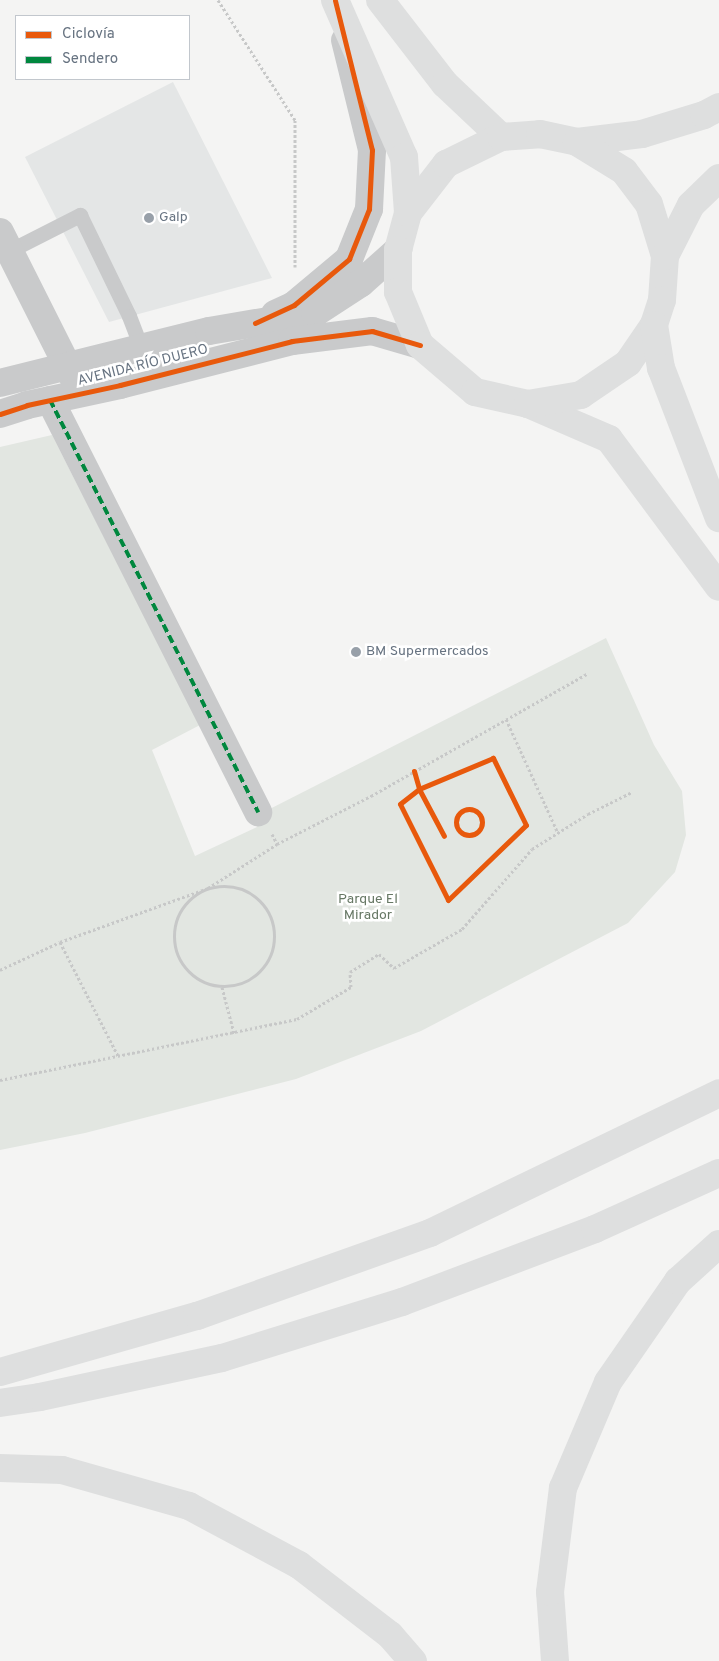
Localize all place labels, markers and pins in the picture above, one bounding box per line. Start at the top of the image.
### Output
place label: Galp [159,210,188,226]
marker: Galp [143,212,155,224]
place label: BM Supermercados [366,644,489,660]
marker: BM Supermercados [350,646,362,658]

